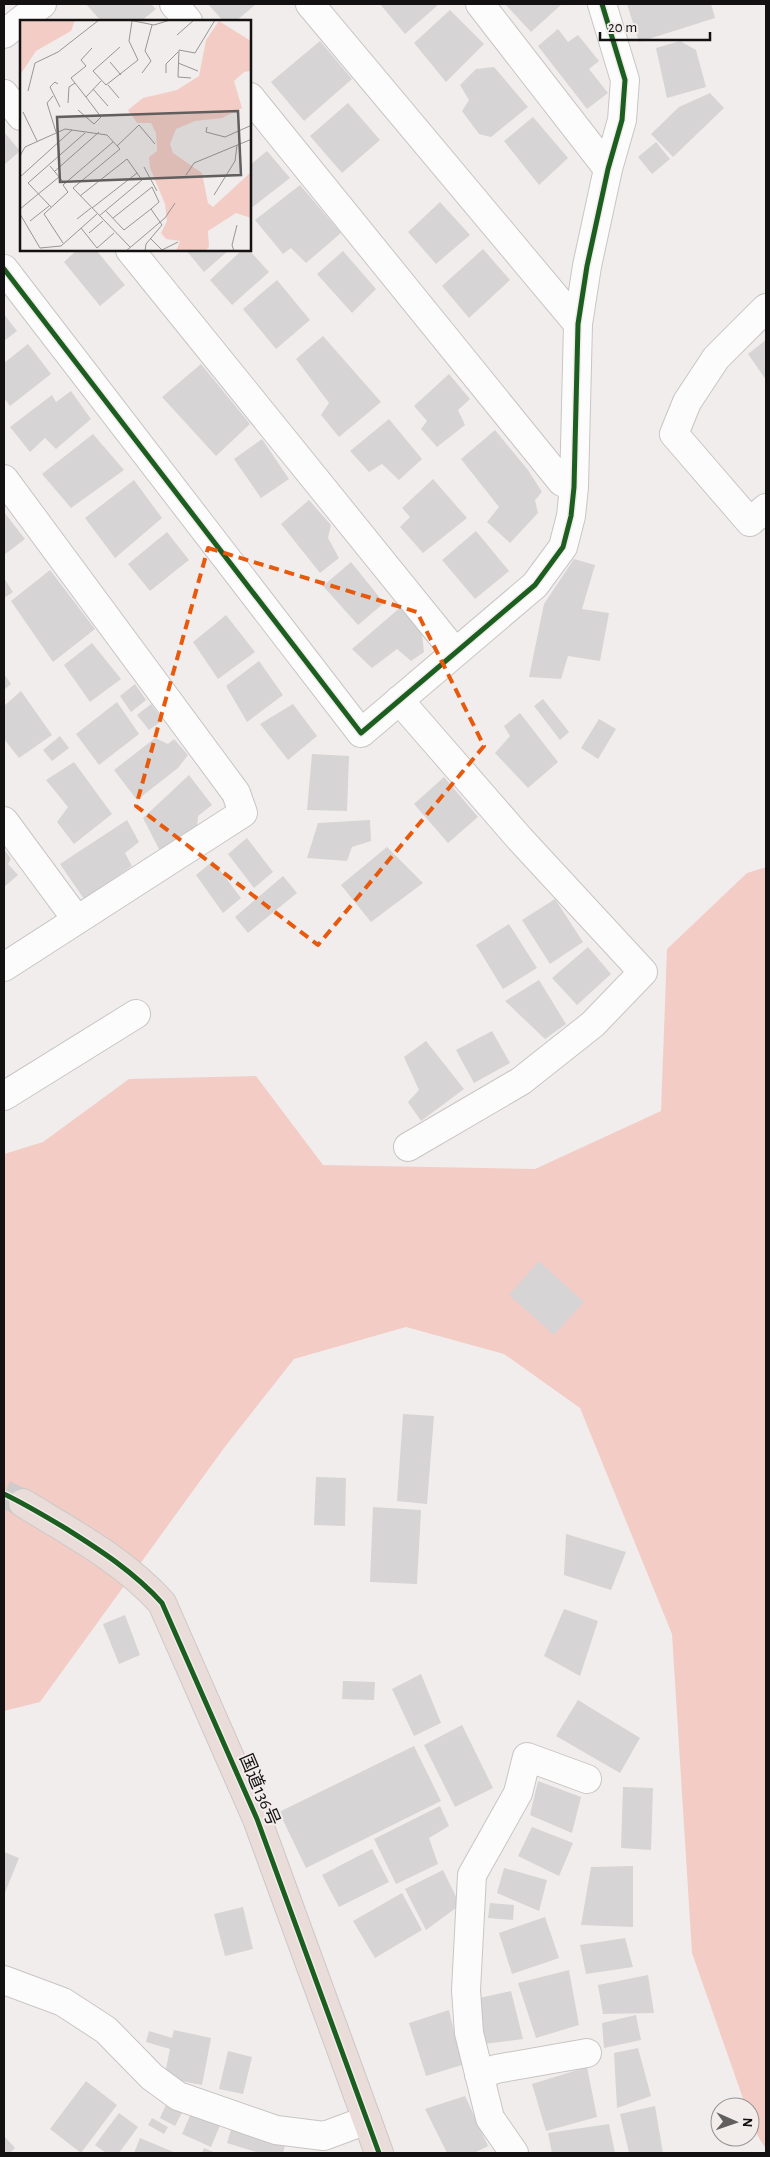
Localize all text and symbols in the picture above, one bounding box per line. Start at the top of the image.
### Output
scale bar [600,10,710,42]
inset map [20,20,251,251]
text: 20 m [608,20,637,35]
street label: 国道136号 [236,1751,284,1829]
north arrow [710,2097,760,2147]
text: N [740,2117,754,2128]

